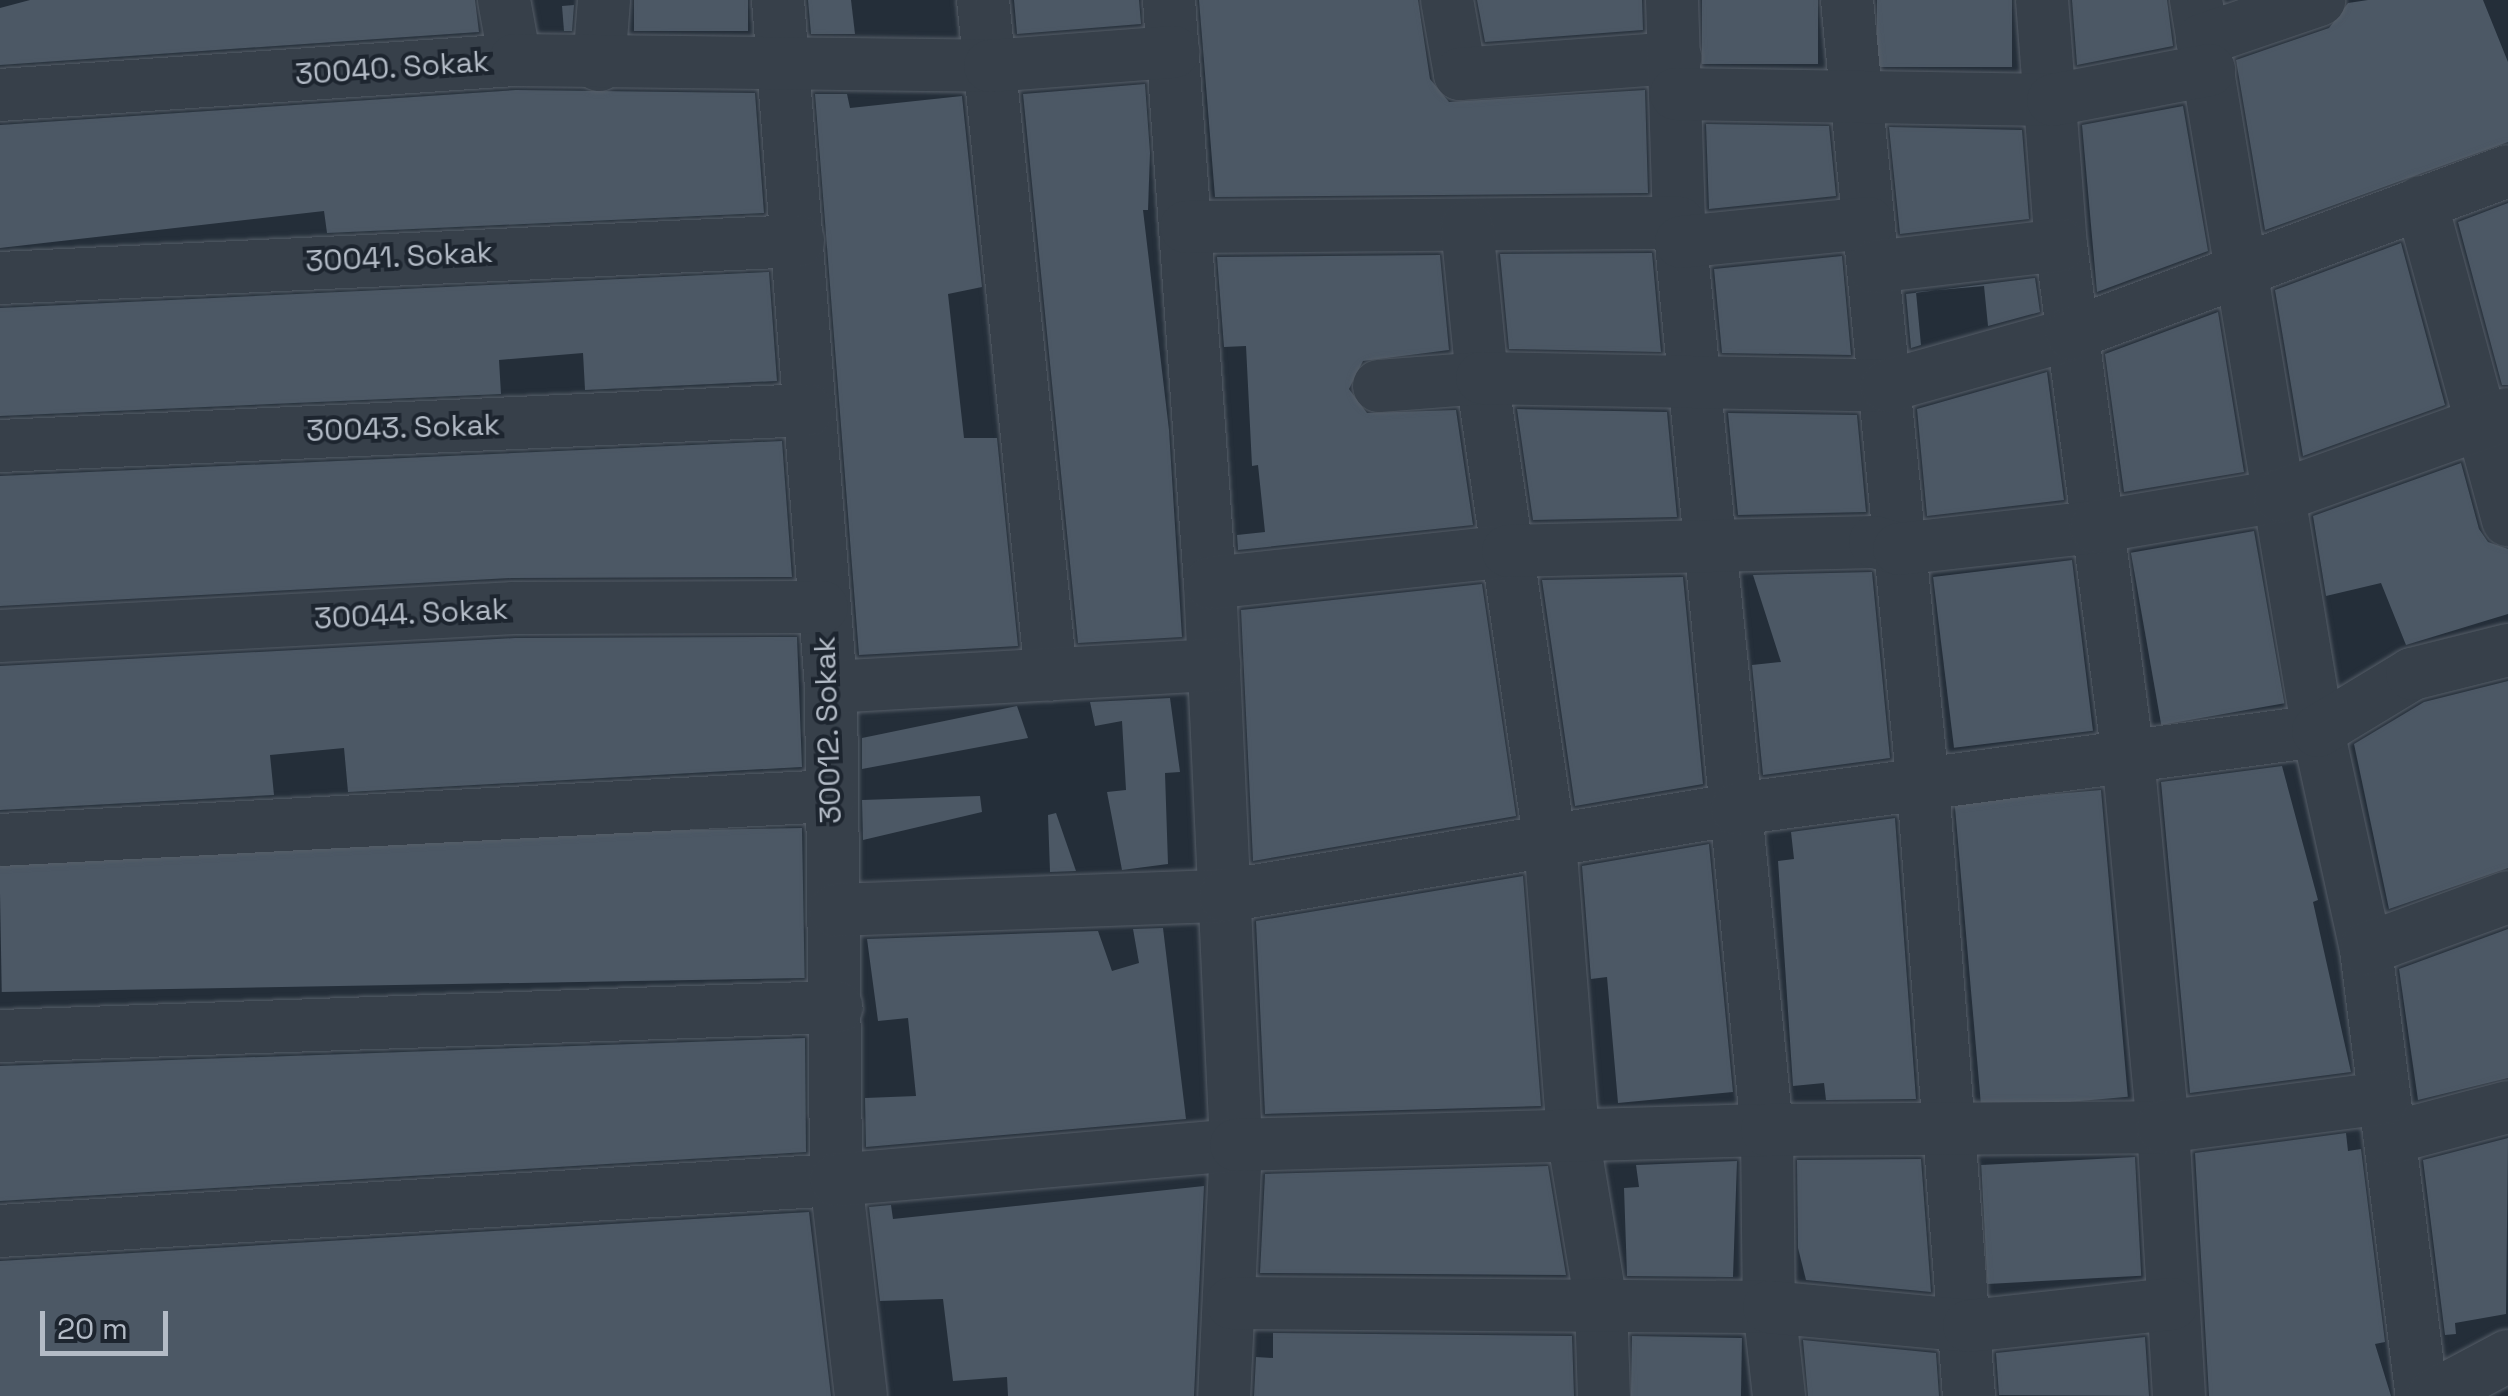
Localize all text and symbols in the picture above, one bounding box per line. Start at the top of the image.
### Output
street label: 30040. Sokak [293,43,491,93]
street label: 30041. Sokak [304,234,494,280]
street label: 30043. Sokak [305,407,501,449]
street label: 30044. Sokak [312,591,510,637]
street label: 30012. Sokak [807,635,849,825]
scale bar [45,1291,172,1353]
text: 20 m [57,1309,128,1348]

